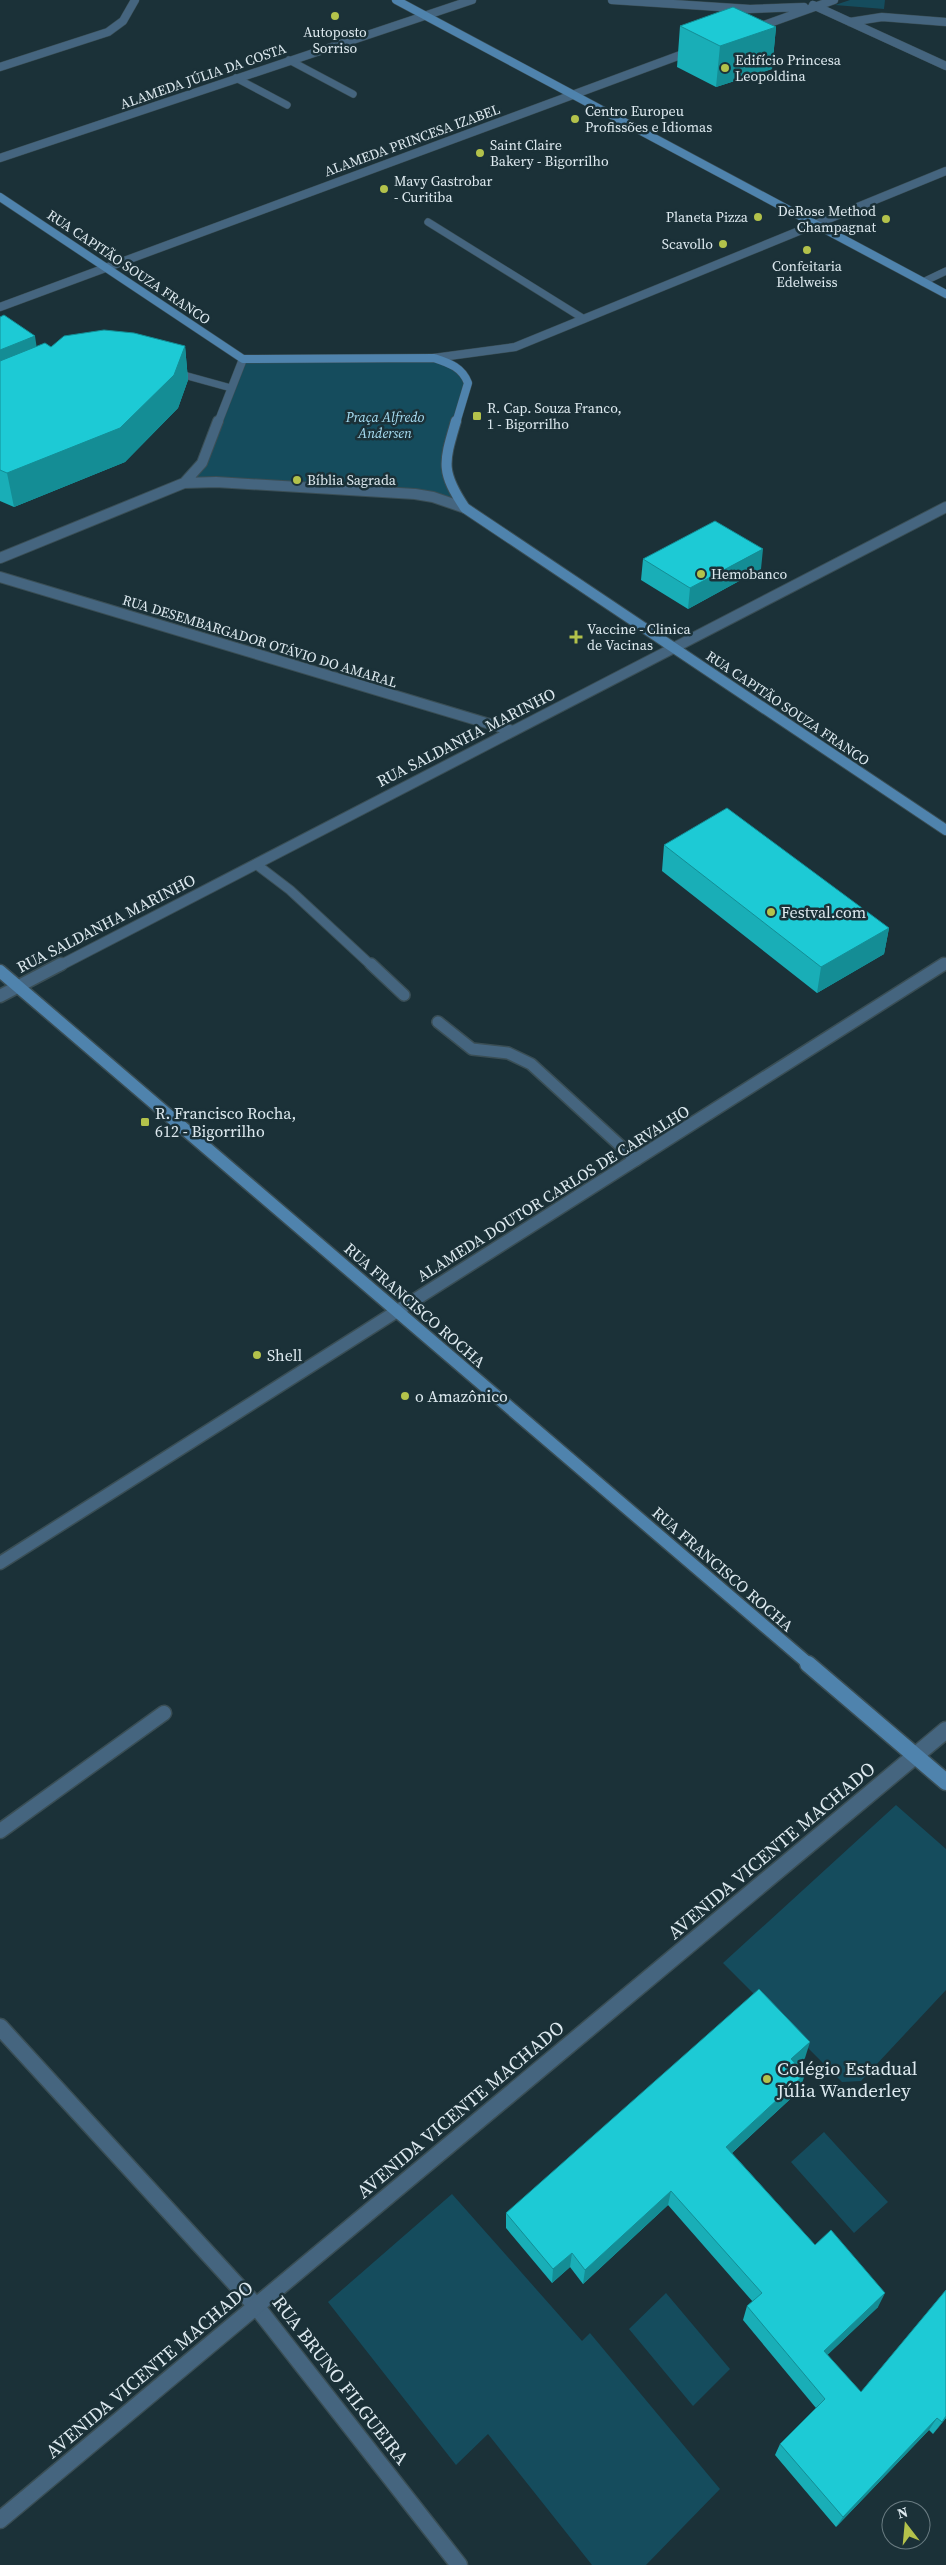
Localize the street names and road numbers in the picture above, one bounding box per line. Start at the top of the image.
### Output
street label: ALAMEDA JÚLIA DA COSTA [117,38,289,114]
street label: ALAMEDA PRINCESA IZABEL [321,99,503,181]
street label: RUA CAPITÃO SOUZA FRANCO [43,205,215,329]
street label: RUA DESEMBARGADOR OTÁVIO DO AMARAL [120,590,400,692]
street label: RUA CAPITÃO SOUZA FRANCO [702,646,874,770]
street label: RUA SALDANHA MARINHO [373,682,559,792]
street label: RUA SALDANHA MARINHO [13,868,199,978]
street label: ALAMEDA DOUTOR CARLOS DE CARVALHO [412,1100,694,1286]
street label: RUA FRANCISCO ROCHA [340,1237,491,1373]
street label: RUA FRANCISCO ROCHA [648,1501,799,1637]
street label: AVENIDA VICENTE MACHADO [662,1755,880,1945]
street label: AVENIDA VICENTE MACHADO [351,2014,569,2204]
street label: AVENIDA VICENTE MACHADO [40,2274,258,2464]
street label: RUA BRUNO FILGUEIRA [267,2290,416,2470]

